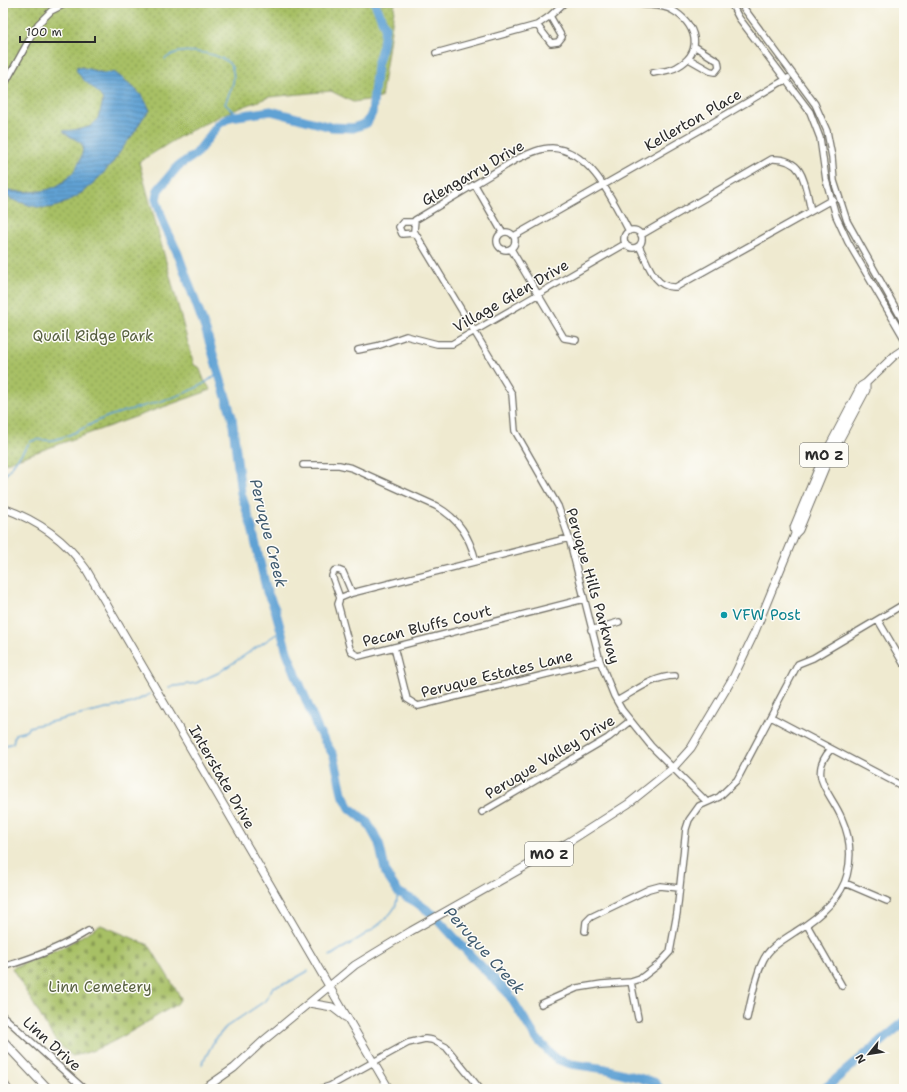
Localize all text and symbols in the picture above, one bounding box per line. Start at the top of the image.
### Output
scale bar [20,18,95,44]
text: 100 m [26,24,62,40]
street label: Kellerton Place [641,84,745,156]
street label: Glengarry Drive [418,136,528,210]
street label: Village Glen Drive [450,255,572,337]
park label: Quail Ridge Park [32,326,154,346]
road number: MO Z [800,443,848,467]
water label: Peruque Creek [245,477,292,590]
street label: Peruque Hills Parkway [561,506,625,666]
street label: Pecan Bluffs Court [360,600,494,652]
place label: VFW Post [732,605,801,625]
marker: VFW Post [719,610,729,620]
street label: Peruque Estates Lane [419,645,575,703]
street label: Peruque Valley Drive [481,710,619,804]
street label: Interstate Drive [184,721,260,833]
road number: MO Z [525,842,573,866]
water label: Peruque Creek [440,902,530,999]
park label: Linn Cemetery [48,977,152,997]
street label: Linn Drive [19,1012,85,1076]
north arrow [849,1034,889,1074]
text: N [852,1051,869,1066]

